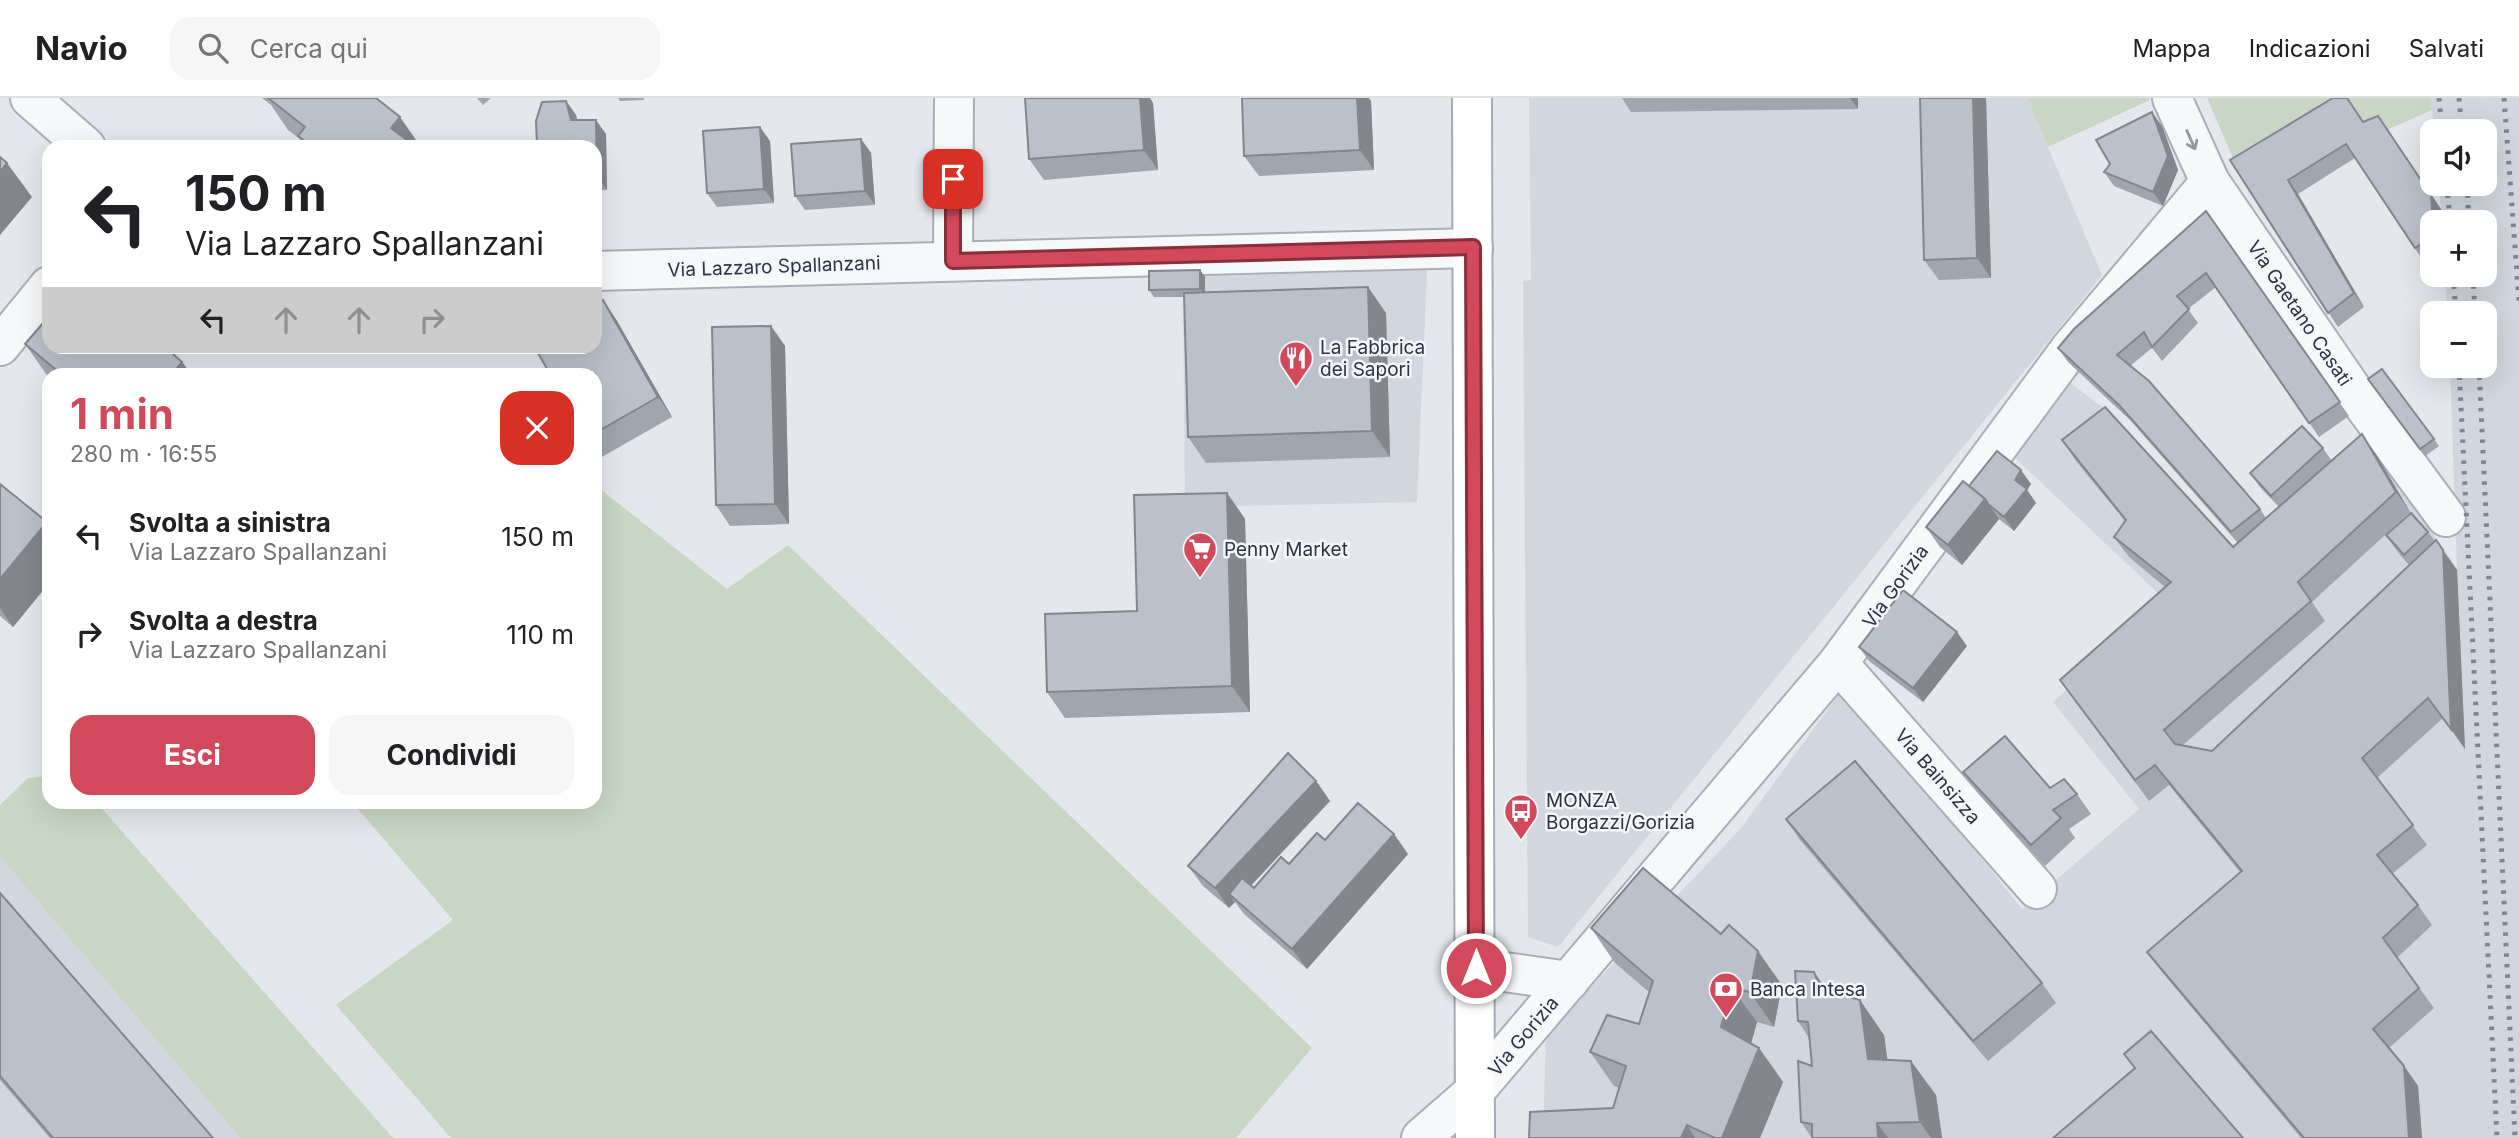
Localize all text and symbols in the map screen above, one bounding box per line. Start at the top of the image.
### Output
search box [170,17,660,80]
text: Navio [35,28,128,68]
icon: search [194,29,232,67]
text: Cerca qui [250,33,368,64]
text: Mappa [2132,34,2211,63]
text: Indicazioni [2249,34,2371,63]
text: Salvati [2409,34,2484,63]
map controls [2420,119,2497,378]
button: sound [2420,119,2497,196]
one-way arrow [2185,129,2198,150]
pin [923,149,983,209]
icon: arrive [934,160,972,198]
text: 150 m [185,164,327,223]
icon: left [70,168,161,259]
button: + [2420,210,2497,287]
text: Via Lazzaro Spallanzani [185,224,544,263]
street label: Via Gaetano Casati [2242,236,2357,390]
street label: Via Lazzaro Spallanzani [667,251,881,282]
icon: left [194,301,232,339]
icon: ahead [267,301,305,339]
icon: ahead [340,301,378,339]
icon: right [413,301,451,339]
button: − [2420,301,2497,378]
place label: La Fabbrica dei Sapori [1320,336,1425,381]
restaurant icon: La Fabbrica dei Sapori [1277,339,1315,388]
text: 1 min [70,388,174,439]
button: close [500,391,574,465]
text: 280 m · 16:55 [70,440,217,468]
text: Svolta a sinistra [129,507,331,538]
icon: left [70,517,108,555]
text: 150 m [501,521,574,552]
supermarket icon: Penny Market [1181,530,1219,579]
text: Via Lazzaro Spallanzani [129,538,387,566]
place label: Penny Market [1224,538,1348,561]
street label: Via Gorizia [1858,540,1933,632]
text: Svolta a destra [129,605,318,636]
icon: right [70,615,108,653]
text: 110 m [506,619,574,650]
text: Via Lazzaro Spallanzani [129,636,387,664]
button: Esci [70,715,315,795]
button: Condividi [329,715,574,795]
street label: Via Bainsizza [1890,724,1985,829]
place label: MONZA Borgazzi/Gorizia [1546,789,1695,834]
bus stop icon: MONZA Borgazzi/Gorizia [1502,792,1540,841]
position arrow [1439,931,1513,1005]
bank icon: Banca Intesa [1707,970,1745,1019]
place label: Banca Intesa [1750,978,1866,1001]
street label: Via Gorizia [1483,992,1563,1081]

